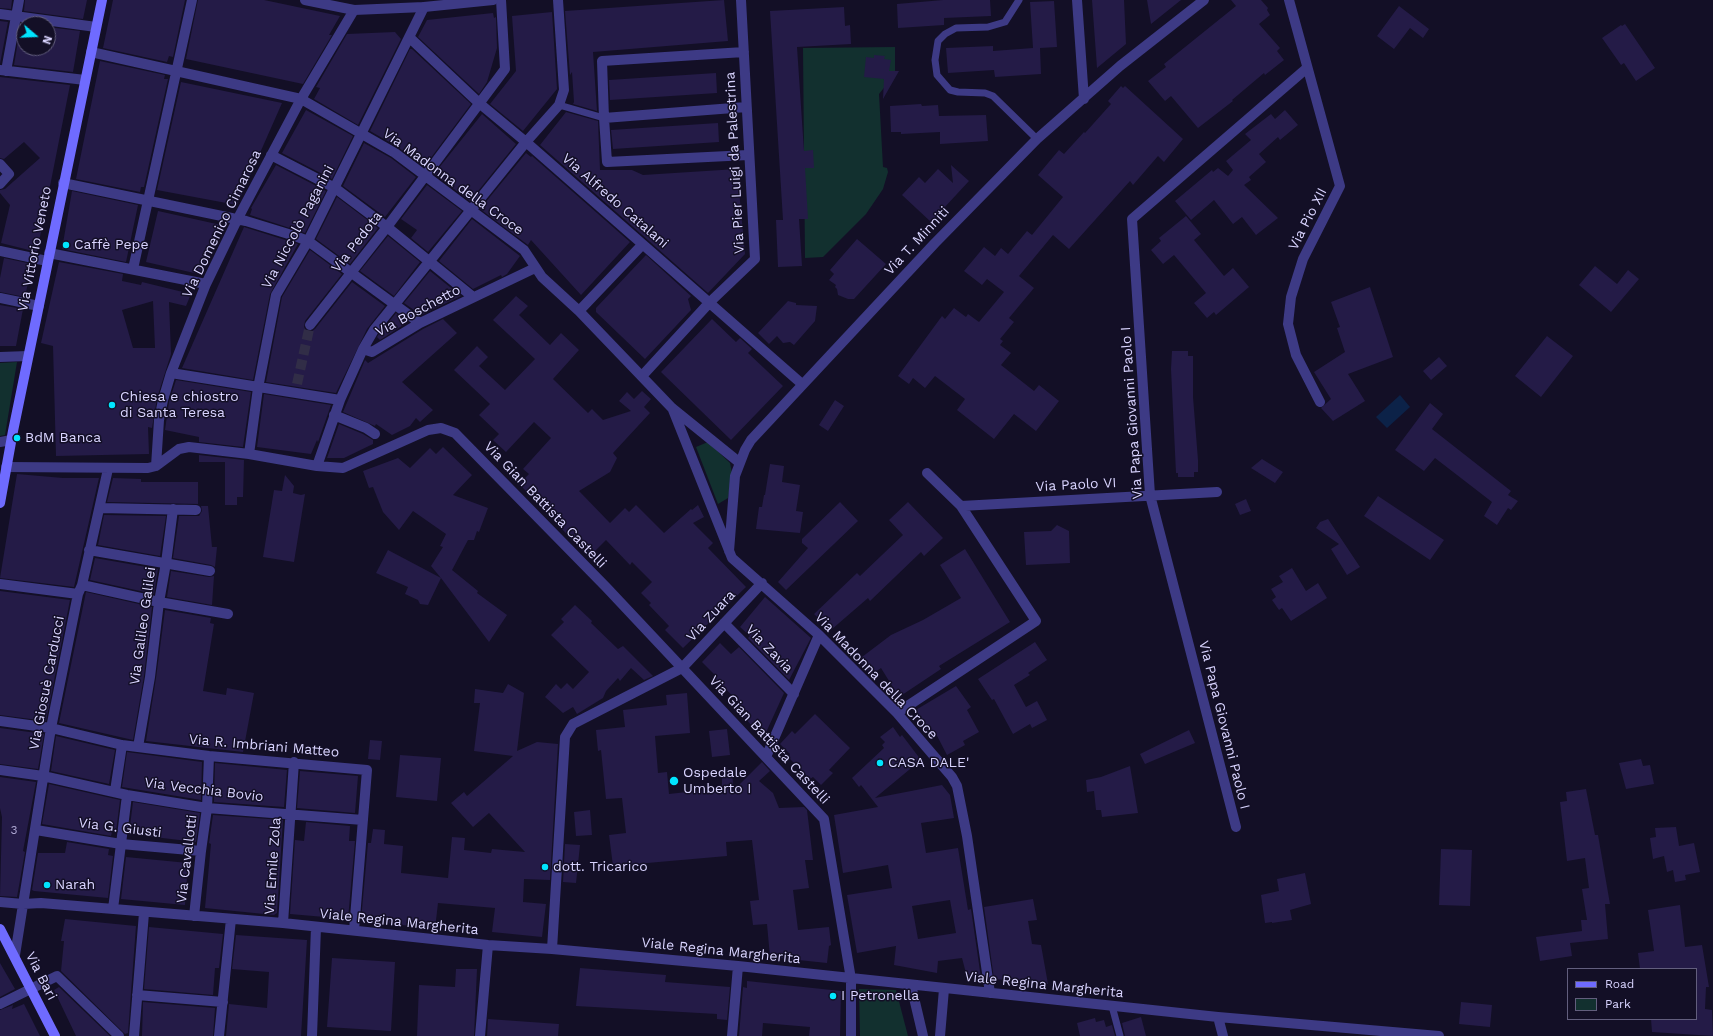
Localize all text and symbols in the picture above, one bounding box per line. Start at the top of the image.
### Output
north arrow [16,16,56,56]
text: N [39,34,54,46]
street label: Via Pier Luigi da Palestrina [722,71,748,255]
street label: Via Madonna della Croce [379,125,527,239]
street label: Via Domenico Cimarosa [179,147,265,301]
street label: Via Alfredo Catalani [558,150,672,252]
street label: Via Niccolò Paganini [258,162,338,292]
street label: Via Vittorio Veneto [15,185,55,313]
street label: Via Pio XII [1285,185,1331,253]
street label: Via T. Minniti [881,203,953,279]
street label: Via Pedota [328,208,386,276]
place label: Caffè Pepe [74,237,148,253]
marker: Caffè Pepe [61,240,71,250]
street label: Via Boschetto [373,282,463,340]
street label: Via Papa Giovanni Paolo I [1118,326,1146,500]
place label: Chiesa e chiostro di Santa Teresa [120,389,239,422]
marker: Chiesa e chiostro di Santa Teresa [107,400,117,410]
place label: BdM Banca [25,430,101,446]
marker: BdM Banca [12,433,22,443]
street label: Via Gian Battista Castelli [480,438,610,572]
street label: Via Paolo VI [1035,474,1117,496]
street label: Via Galileo Galilei [126,566,160,686]
street label: Via Zuara [683,587,739,645]
street label: Via Madonna della Croce [811,609,941,743]
street label: Via Giosuè Carducci [26,614,68,752]
street label: Via Zavia [742,621,796,677]
street label: Via Papa Giovanni Paolo I [1195,639,1253,811]
street label: Via Gian Battista Castelli [705,672,833,808]
street label: Via R. Imbriani Matteo [188,731,340,761]
place label: CASA DALE' [888,755,969,771]
marker: CASA DALE' [875,758,885,768]
place label: Ospedale Umberto I [683,765,752,798]
street label: Via Vecchia Bovio [144,774,264,806]
marker: Ospedale Umberto I [668,775,680,787]
street label: Via Cavallotti [173,814,201,904]
street label: Via G. Giusti [77,815,163,841]
street label: Via Emile Zola [261,817,285,915]
house number: 3 [11,823,17,837]
place label: dott. Tricarico [553,859,648,875]
marker: dott. Tricarico [540,862,550,872]
place label: Narah [55,877,95,893]
marker: Narah [42,880,52,890]
street label: Viale Regina Margherita [319,905,479,939]
street label: Viale Regina Margherita [641,934,801,968]
street label: Via Bari [22,949,60,1003]
street label: Viale Regina Margherita [964,968,1124,1002]
legend [1567,968,1697,1020]
text: Road [1605,977,1634,991]
place label: I Petronella [841,988,919,1004]
marker: I Petronella [828,991,838,1001]
text: Park [1605,997,1631,1011]

